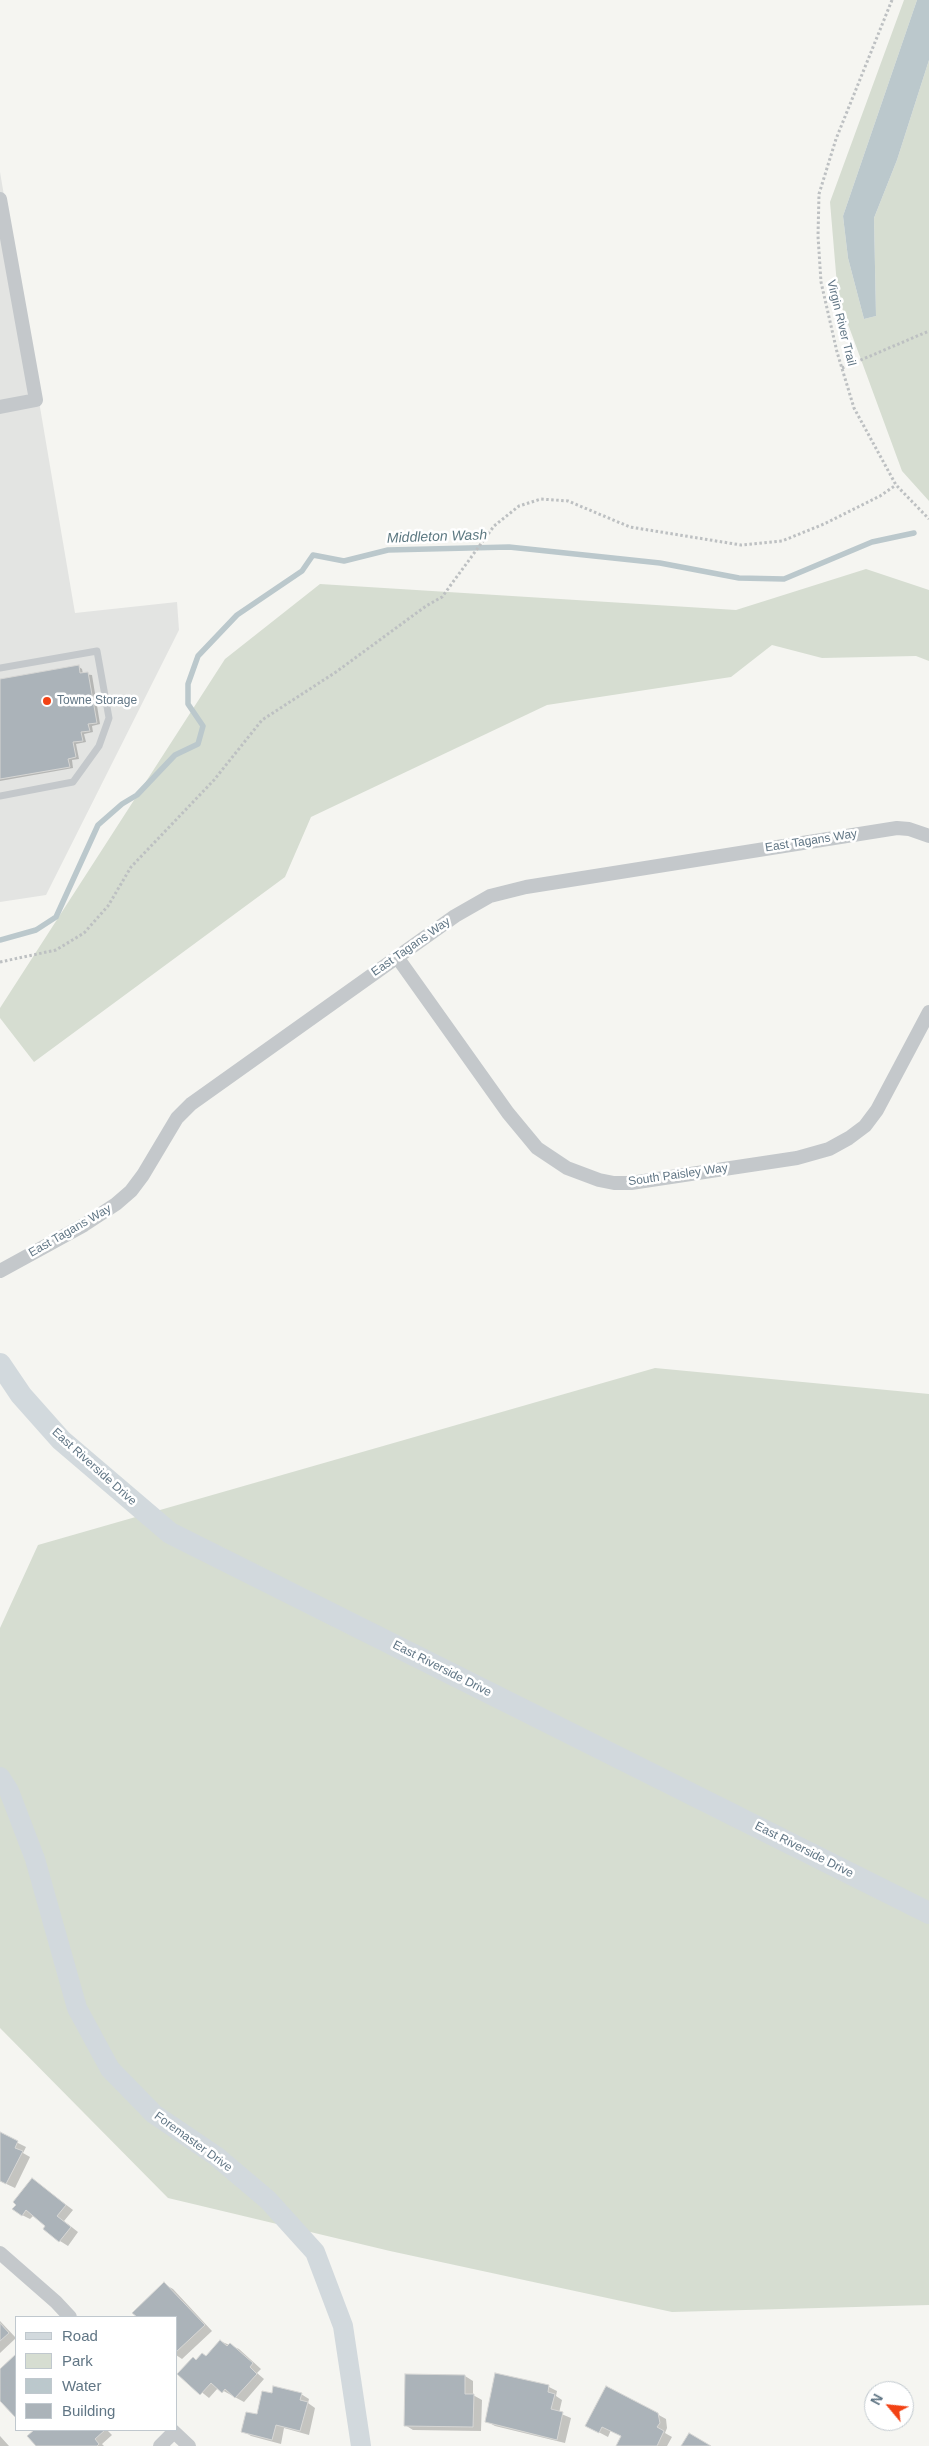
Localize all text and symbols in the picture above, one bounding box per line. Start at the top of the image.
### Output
street label: Virgin River Trail [823,279,859,367]
water label: Middleton Wash [387,527,487,547]
place label: Towne Storage [57,694,137,708]
marker: Towne Storage [41,695,53,707]
street label: East Tagans Way [764,827,858,855]
street label: East Tagans Way [369,914,453,980]
street label: South Paisley Way [627,1161,729,1189]
street label: East Tagans Way [26,1202,114,1260]
street label: East Riverside Drive [49,1425,139,1509]
street label: East Riverside Drive [390,1638,494,1700]
street label: East Riverside Drive [752,1819,856,1881]
street label: Foremaster Drive [151,2109,235,2175]
legend [15,2316,178,2431]
text: Road [62,2327,98,2344]
text: Park [62,2352,93,2369]
text: Water [62,2377,101,2394]
north arrow [864,2381,914,2431]
text: N [867,2391,886,2408]
text: Building [62,2402,115,2419]

